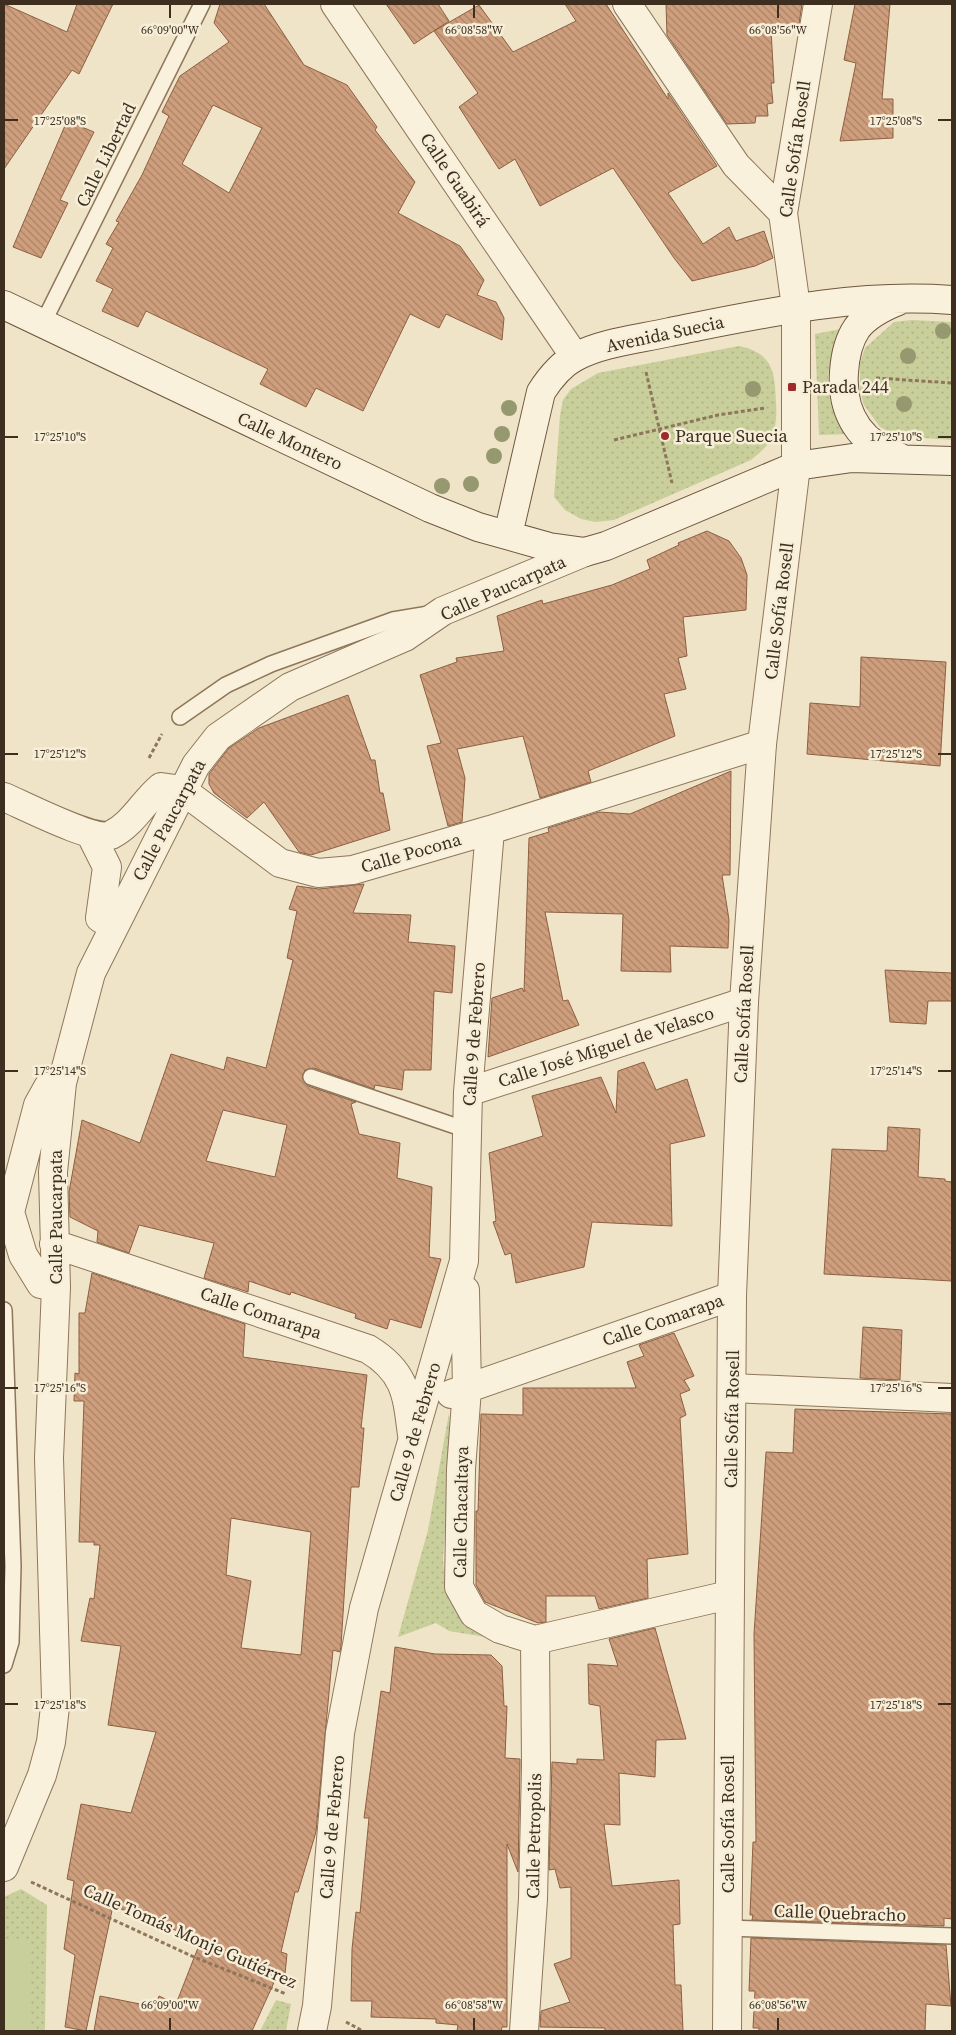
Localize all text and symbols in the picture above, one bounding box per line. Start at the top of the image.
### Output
text: 66°09'00"W [141,22,199,38]
text: 66°08'58"W [445,22,503,38]
text: 66°08'56"W [749,22,807,38]
street label: Calle Sofía Rosell [773,79,817,219]
street label: Calle Libertad [69,98,142,211]
text: 17°25'08"S [34,113,86,129]
text: 17°25'08"S [870,113,922,129]
street label: Calle Guabirá [415,128,497,233]
street label: Avenida Suecia [603,309,727,358]
place label: Parada 244 [802,374,889,399]
marker: Parada 244 [786,381,798,393]
street label: Calle Montero [233,405,347,476]
place label: Parque Suecia [675,423,788,448]
text: 17°25'10"S [34,429,86,445]
text: 17°25'10"S [870,429,922,445]
marker: Parque Suecia [659,430,671,442]
street label: Calle Sofía Rosell [758,541,799,681]
street label: Calle Paucarpata [436,548,570,626]
text: 17°25'12"S [34,746,86,762]
text: 17°25'12"S [870,746,922,762]
street label: Calle Paucarpata [126,754,212,885]
street label: Calle Pocona [358,826,465,879]
street label: Calle Sofía Rosell [727,944,760,1084]
street label: Calle 9 de Febrero [456,961,491,1107]
street label: Calle José Miguel de Velasco [495,1000,717,1093]
text: 17°25'14"S [34,1063,86,1079]
text: 17°25'14"S [870,1063,922,1079]
street label: Calle Paucarpata [43,1149,68,1284]
street label: Calle Comarapa [197,1280,326,1345]
street label: Calle Comarapa [599,1287,728,1352]
street label: Calle Sofía Rosell [718,1350,745,1488]
street label: Calle 9 de Febrero [383,1359,446,1505]
text: 17°25'16"S [34,1380,86,1396]
text: 17°25'16"S [870,1380,922,1396]
street label: Calle Chacaltaya [447,1445,474,1578]
text: 17°25'18"S [34,1697,86,1713]
text: 17°25'18"S [870,1697,922,1713]
street label: Calle 9 de Febrero [313,1754,350,1900]
street label: Calle Sofía Rosell [715,1755,740,1893]
street label: Calle Petropolis [520,1773,547,1899]
street label: Calle Tomás Monje Gutiérrez [79,1877,301,1994]
street label: Calle Quebracho [773,1898,907,1927]
text: 66°09'00"W [141,1997,199,2013]
text: 66°08'58"W [445,1997,503,2013]
text: 66°08'56"W [749,1997,807,2013]

